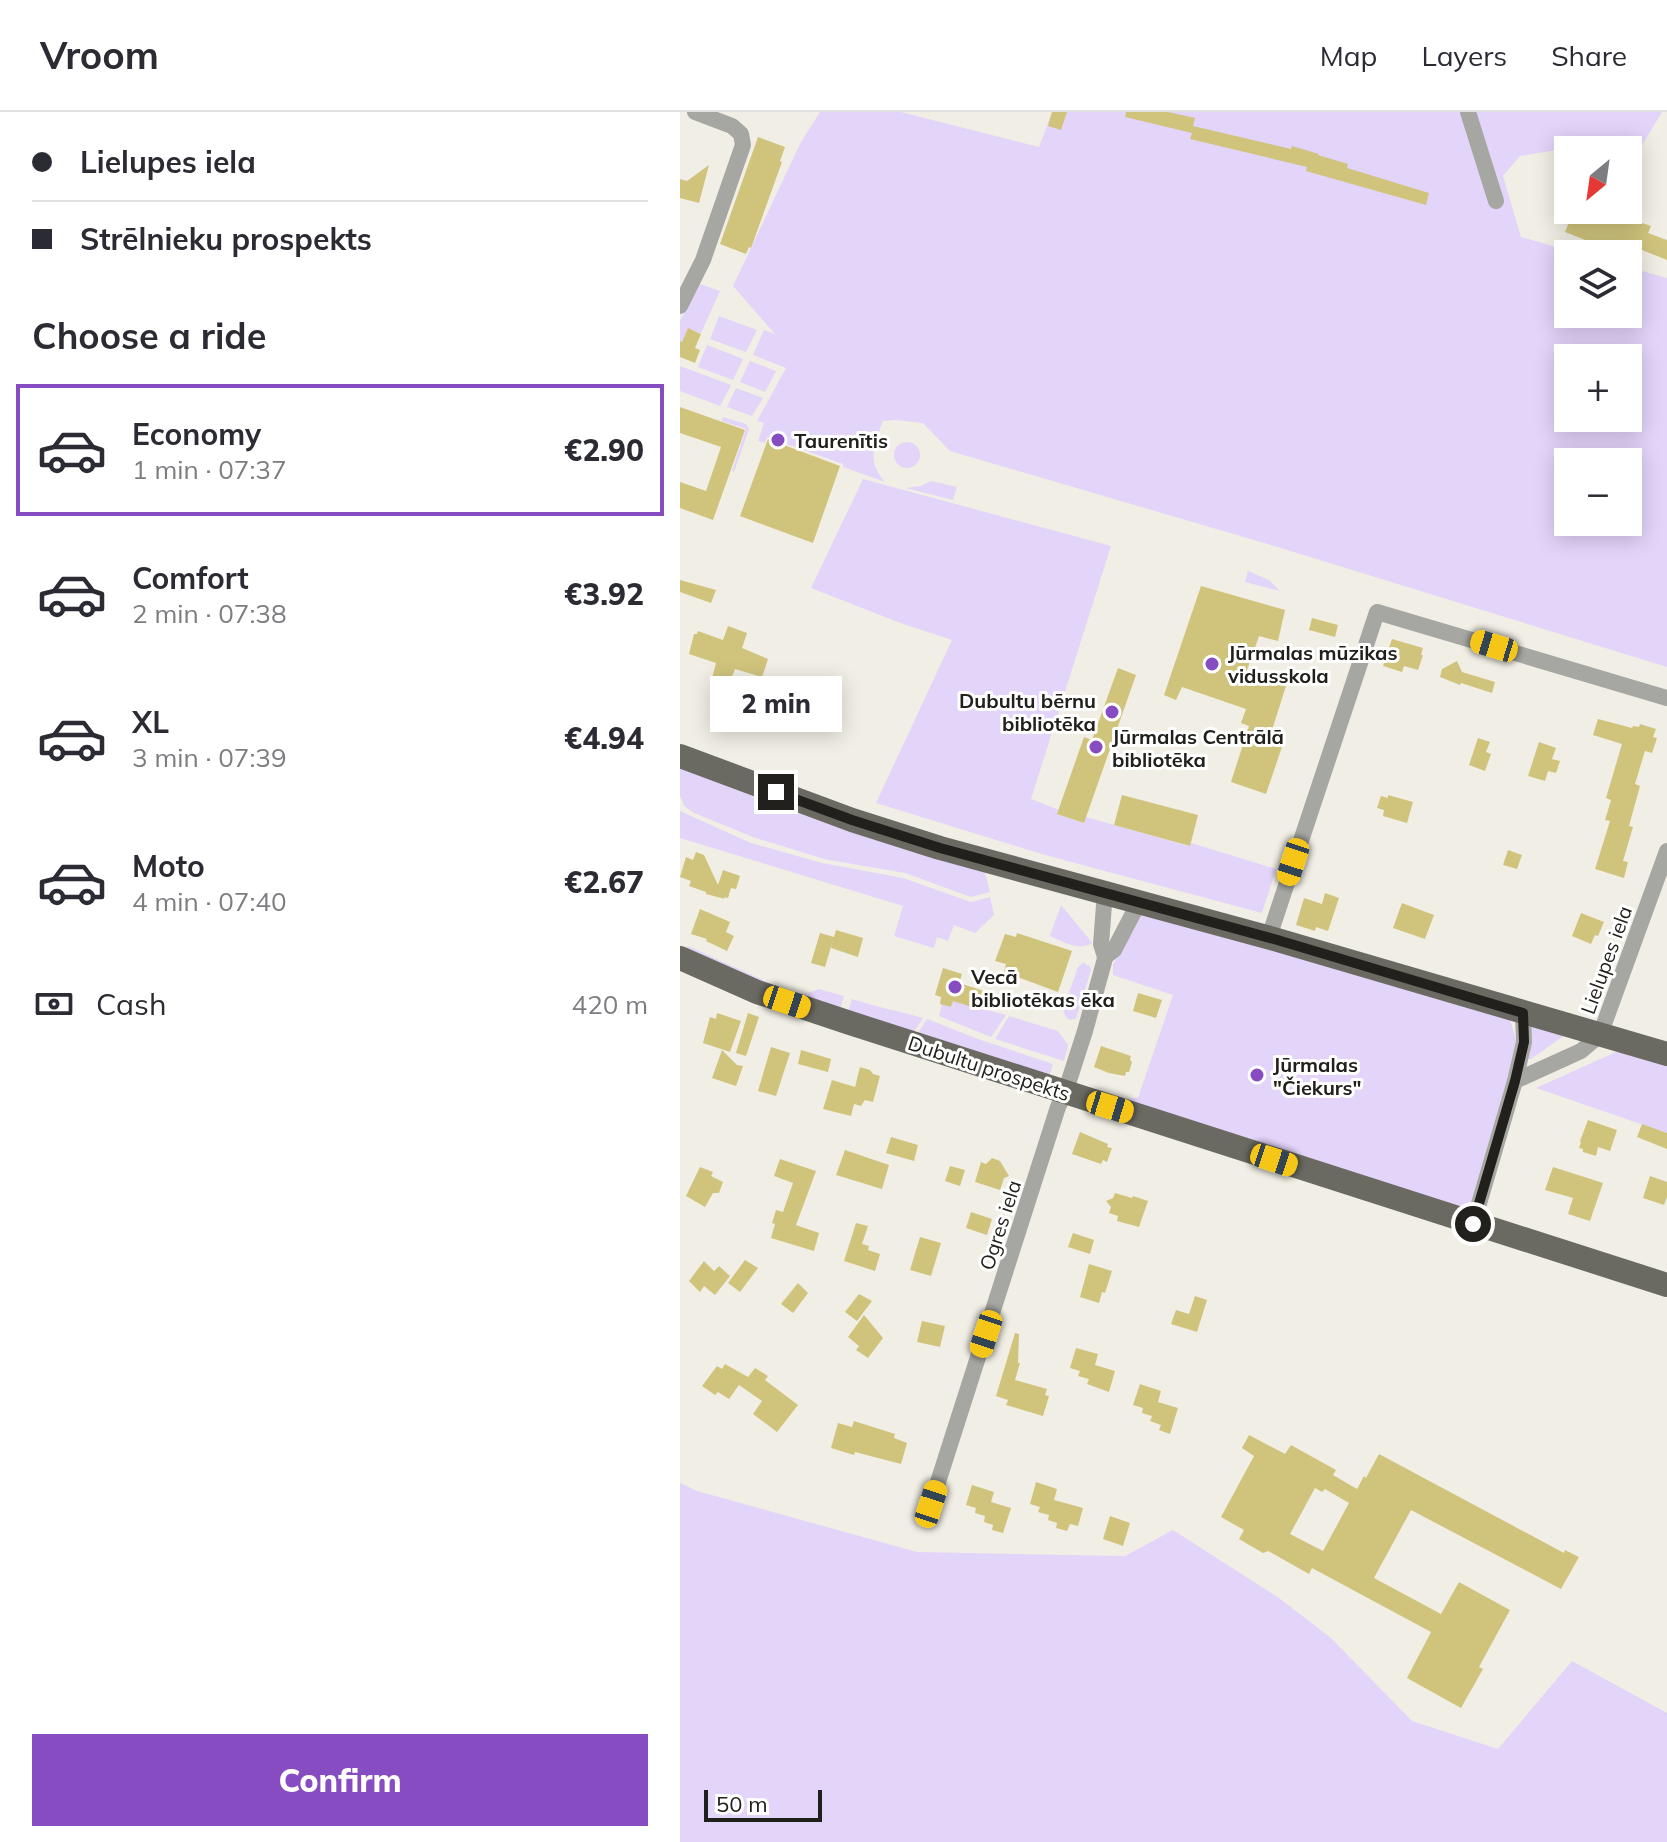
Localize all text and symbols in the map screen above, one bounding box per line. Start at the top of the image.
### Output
text: Vroom [40,31,159,79]
text: Map [1320,38,1377,73]
text: Layers [1421,38,1507,73]
text: Share [1551,38,1627,73]
north arrow [1554,136,1642,224]
map controls [1554,136,1642,536]
text: Lielupes iela [80,143,256,181]
text: Strēlnieku prospekts [80,220,372,258]
button: layers [1554,240,1642,328]
text: Choose a ride [32,313,266,358]
button: + [1554,344,1642,432]
icon: car [36,414,108,486]
text: Economy [132,415,261,453]
place label: Taurenītis [794,428,888,453]
text: €2.90 [564,431,644,469]
marker: Taurenītis [769,431,787,449]
button: − [1554,448,1642,536]
text: 1 min · 07:37 [132,453,287,486]
icon: car [36,558,108,630]
text: Comfort [132,559,249,597]
text: €3.92 [564,575,644,613]
text: 2 min · 07:38 [132,597,287,630]
car [1468,628,1520,664]
place label: Jūrmalas mūzikas vidusskola [1227,640,1398,688]
marker: Jūrmalas mūzikas vidusskola [1203,655,1221,673]
callout: 2 min [710,676,842,732]
text: 2 min [741,687,811,720]
place label: Dubultu bērnu bibliotēka [959,688,1096,736]
icon: car [36,702,108,774]
text: XL [132,703,169,741]
marker: Dubultu bērnu bibliotēka [1103,703,1121,721]
text: €4.94 [564,719,644,757]
place label: Jūrmalas Centrālā bibliotēka [1112,724,1284,772]
marker: Jūrmalas Centrālā bibliotēka [1087,738,1105,756]
text: 3 min · 07:39 [132,741,287,774]
route end [758,774,794,810]
car [1274,835,1312,889]
icon: car [36,846,108,918]
text: Moto [132,847,205,885]
text: €2.67 [564,863,644,901]
text: 4 min · 07:40 [132,885,287,918]
street label: Lielupes iela [1575,903,1637,1017]
place label: Vecā bibliotēkas ēka [970,964,1115,1012]
marker: Vecā bibliotēkas ēka [946,978,964,996]
icon: cash [32,982,76,1026]
car [760,983,814,1021]
text: Cash [96,985,167,1023]
text: 420 m [572,988,648,1021]
street label: Dubultu prospekts [905,1030,1073,1106]
place label: Jūrmalas "Čiekurs" [1273,1052,1362,1100]
marker: Jūrmalas "Čiekurs" [1248,1066,1266,1084]
car [1084,1089,1136,1125]
car [1247,1141,1301,1179]
street label: Ogres iela [974,1177,1026,1273]
route start [1455,1206,1491,1242]
car [967,1307,1005,1361]
car [912,1477,950,1531]
button: Confirm [32,1734,648,1826]
scale bar [704,1786,822,1822]
text: 50 m [716,1790,767,1818]

